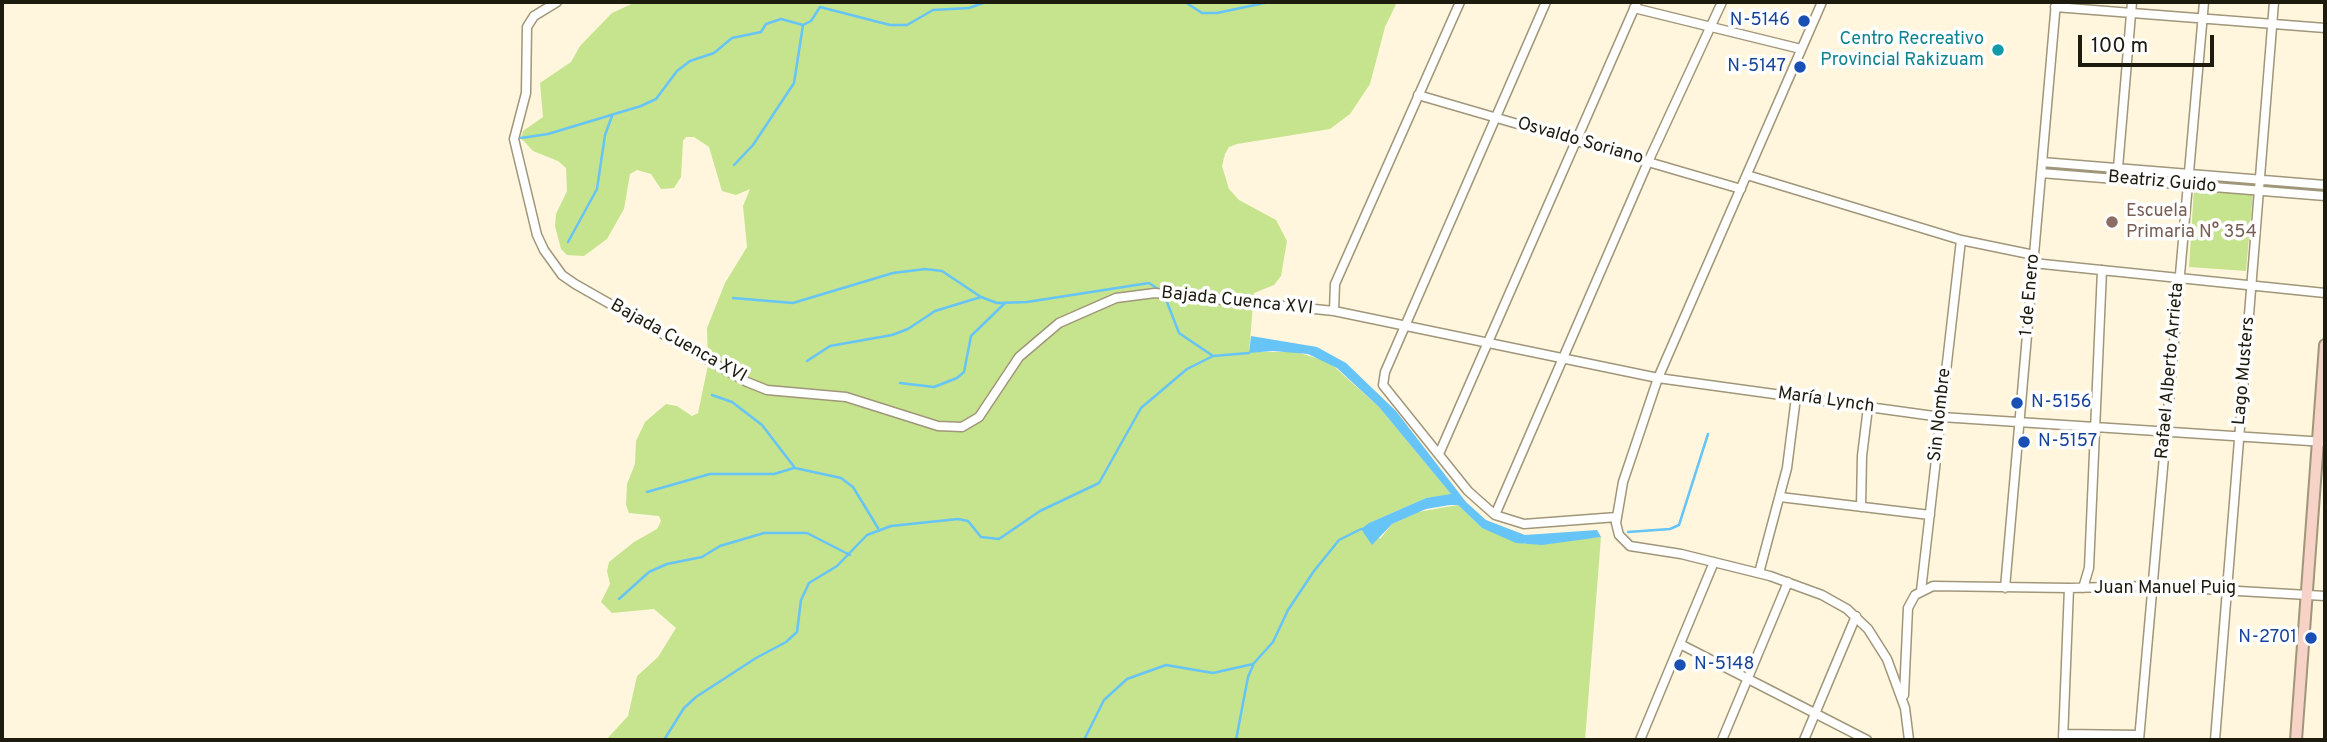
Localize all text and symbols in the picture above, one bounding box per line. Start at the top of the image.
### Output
place label: N-5146 [1730,10,1790,32]
marker: N-5146 [1796,13,1812,29]
scale bar [2082,21,2218,65]
place label: Centro Recreativo Provincial Rakizuam [1820,29,1984,72]
text: 100 m [2091,33,2148,60]
marker: Centro Recreativo Provincial Rakizuam [1990,42,2006,58]
place label: N-5147 [1727,56,1786,78]
marker: N-5147 [1792,59,1808,75]
street label: Osvaldo Soriano [1514,114,1646,170]
street label: Beatriz Guido [2107,167,2217,199]
place label: Escuela Primaria N° 354 [2126,201,2257,244]
marker: Escuela Primaria N° 354 [2104,214,2120,230]
street label: 1 de Enero [2017,253,2045,337]
street label: Rafael Alberto Arrieta [2153,282,2189,460]
street label: Bajada Cuenca XVI [1160,283,1314,321]
street label: Bajada Cuenca XVI [606,296,750,388]
street label: Lago Musters [2230,316,2260,426]
street label: Sin Nombre [1925,367,1957,463]
street label: María Lynch [1776,384,1876,418]
place label: N-5156 [2031,392,2092,414]
marker: N-5156 [2009,395,2025,411]
place label: N-5157 [2038,431,2097,453]
marker: N-5157 [2016,434,2032,450]
street label: Juan Manuel Puig [2094,578,2236,600]
place label: N-2701 [2238,627,2297,649]
marker: N-2701 [2303,630,2319,646]
place label: N-5148 [1694,654,1754,676]
marker: N-5148 [1672,657,1688,673]

